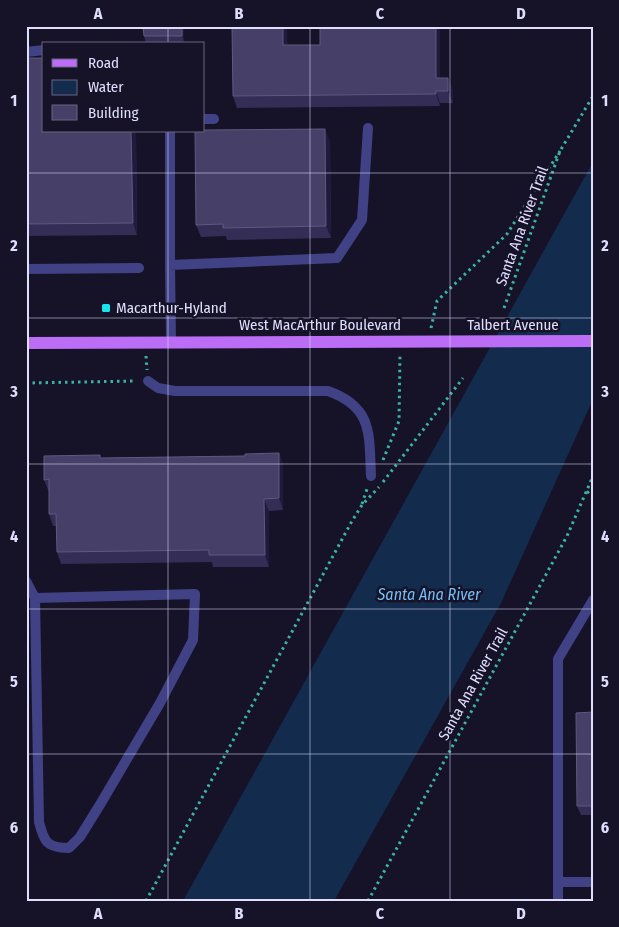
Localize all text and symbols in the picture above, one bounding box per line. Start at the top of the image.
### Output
text: A [93,4,103,23]
text: B [235,4,244,23]
text: C [376,4,385,23]
text: D [516,4,526,23]
legend [42,42,205,132]
text: Road [88,54,119,72]
text: Water [88,78,124,96]
text: 1 [11,91,17,110]
text: 1 [602,91,608,110]
text: Building [88,104,139,122]
street label: Santa Ana River Trail [492,164,552,288]
text: 2 [9,236,18,255]
text: 2 [600,236,609,255]
place label: Macarthur-Hyland [116,299,227,317]
marker: Macarthur-Hyland [100,302,112,314]
street label: West MacArthur Boulevard [239,316,401,334]
street label: Talbert Avenue [467,316,559,334]
text: 3 [9,382,18,401]
text: 3 [600,382,609,401]
text: 4 [10,527,18,546]
text: 4 [601,527,609,546]
water label: Santa Ana River [377,585,481,604]
street label: Santa Ana River Trail [435,624,511,744]
text: 5 [10,672,18,691]
text: 5 [601,672,609,691]
text: 6 [10,818,18,837]
text: 6 [601,818,609,837]
text: A [93,904,103,923]
text: B [235,904,244,923]
text: C [376,904,385,923]
text: D [516,904,526,923]

